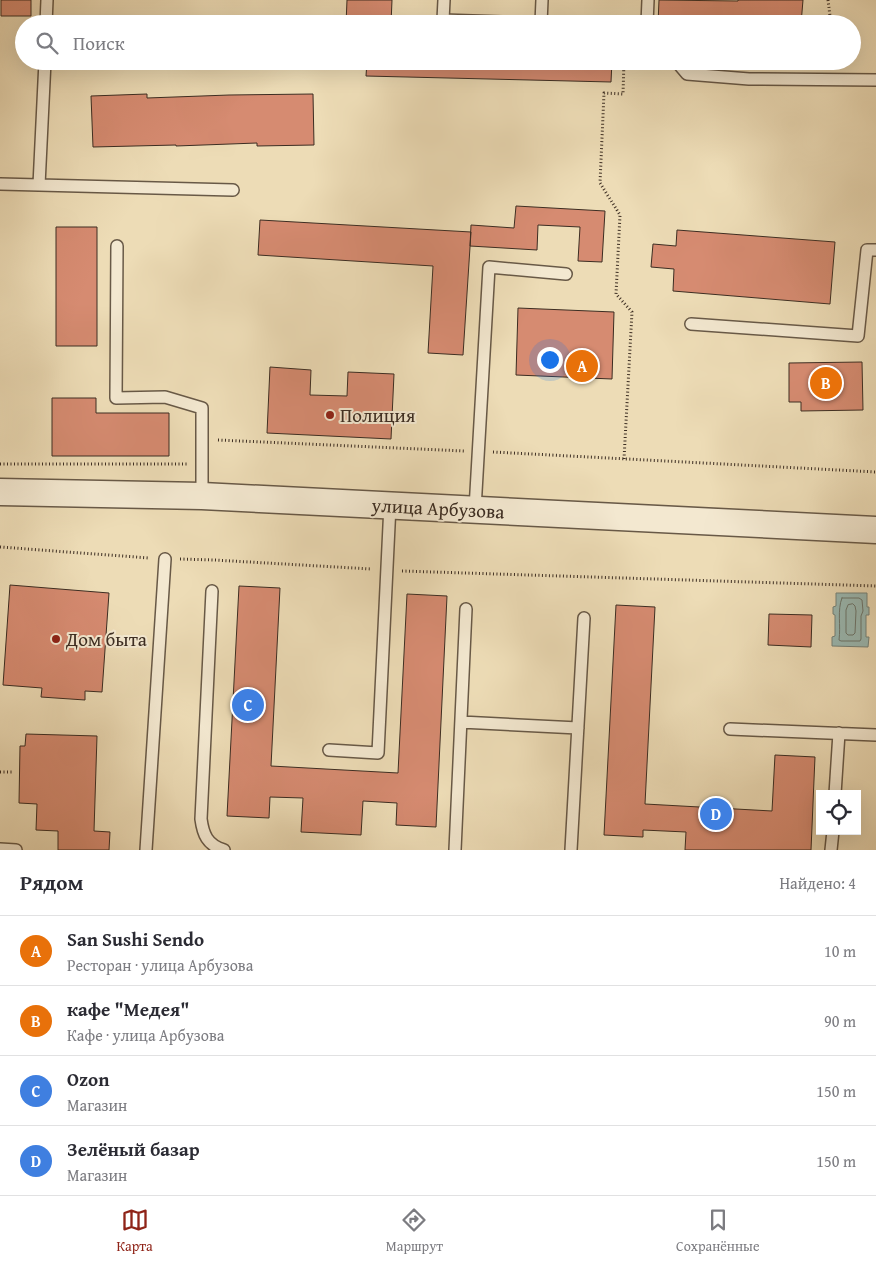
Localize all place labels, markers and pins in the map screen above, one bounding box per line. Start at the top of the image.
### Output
pin: A [566,347,598,385]
pin: B [810,364,842,402]
place label: Полиция [340,401,416,429]
marker: Полиция [324,409,336,421]
place label: Дом быта [65,625,147,653]
marker: Дом быта [50,633,62,645]
pin: C [232,686,264,724]
pin: D [700,795,732,833]

